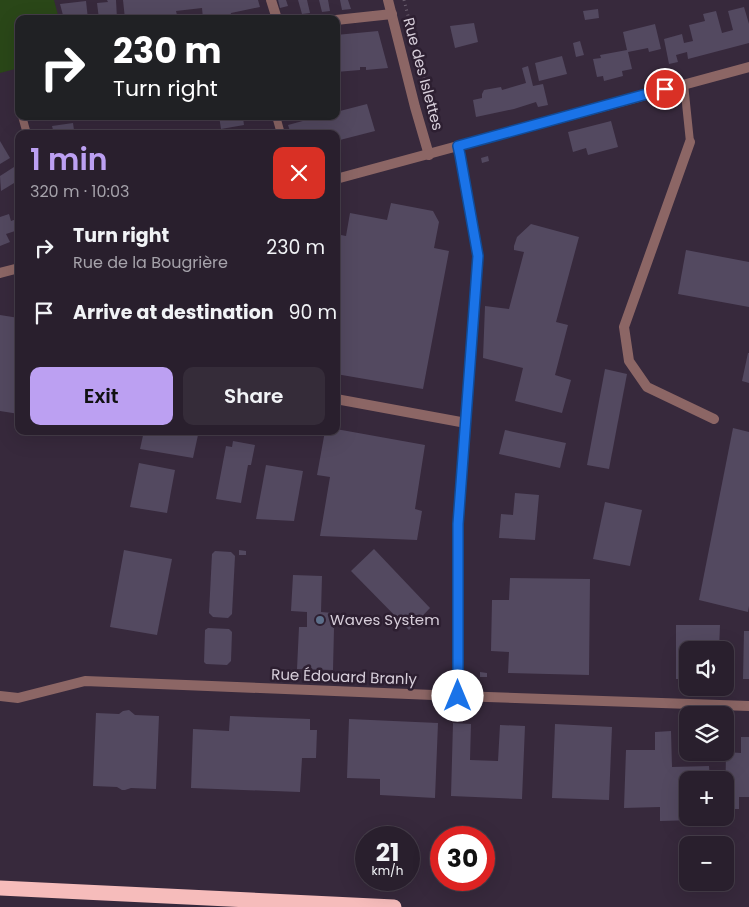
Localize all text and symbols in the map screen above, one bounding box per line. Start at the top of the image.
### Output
street label: Rue des Islettes [398,15,449,133]
text: 230 m [113,26,221,75]
icon: right [30,35,95,100]
pin [644,68,686,110]
text: Turn right [113,73,218,104]
icon: arrive [651,75,679,103]
text: 1 min [30,138,108,181]
button: close [273,147,325,199]
text: 320 m · 10:03 [30,180,129,203]
text: Turn right [73,222,169,249]
icon: right [30,234,58,262]
text: 230 m [266,234,325,261]
text: Rue de la Bougrière [73,251,228,274]
icon: arrive [30,299,58,327]
text: Arrive at destination [73,299,274,326]
text: 90 m [289,299,337,326]
button: Exit [30,367,173,425]
button: Share [183,367,325,425]
place label: Waves System [330,609,440,630]
marker: Waves System [314,614,326,626]
map controls [679,641,734,891]
button: sound [679,641,734,696]
street label: Rue Édouard Branly [271,663,418,690]
position arrow [431,669,483,721]
button: layers [679,706,734,761]
button: + [679,771,734,826]
speed limit sign: 30 [430,826,495,891]
text: 21 [376,835,399,870]
button: − [679,836,734,891]
text: km/h [372,862,403,879]

